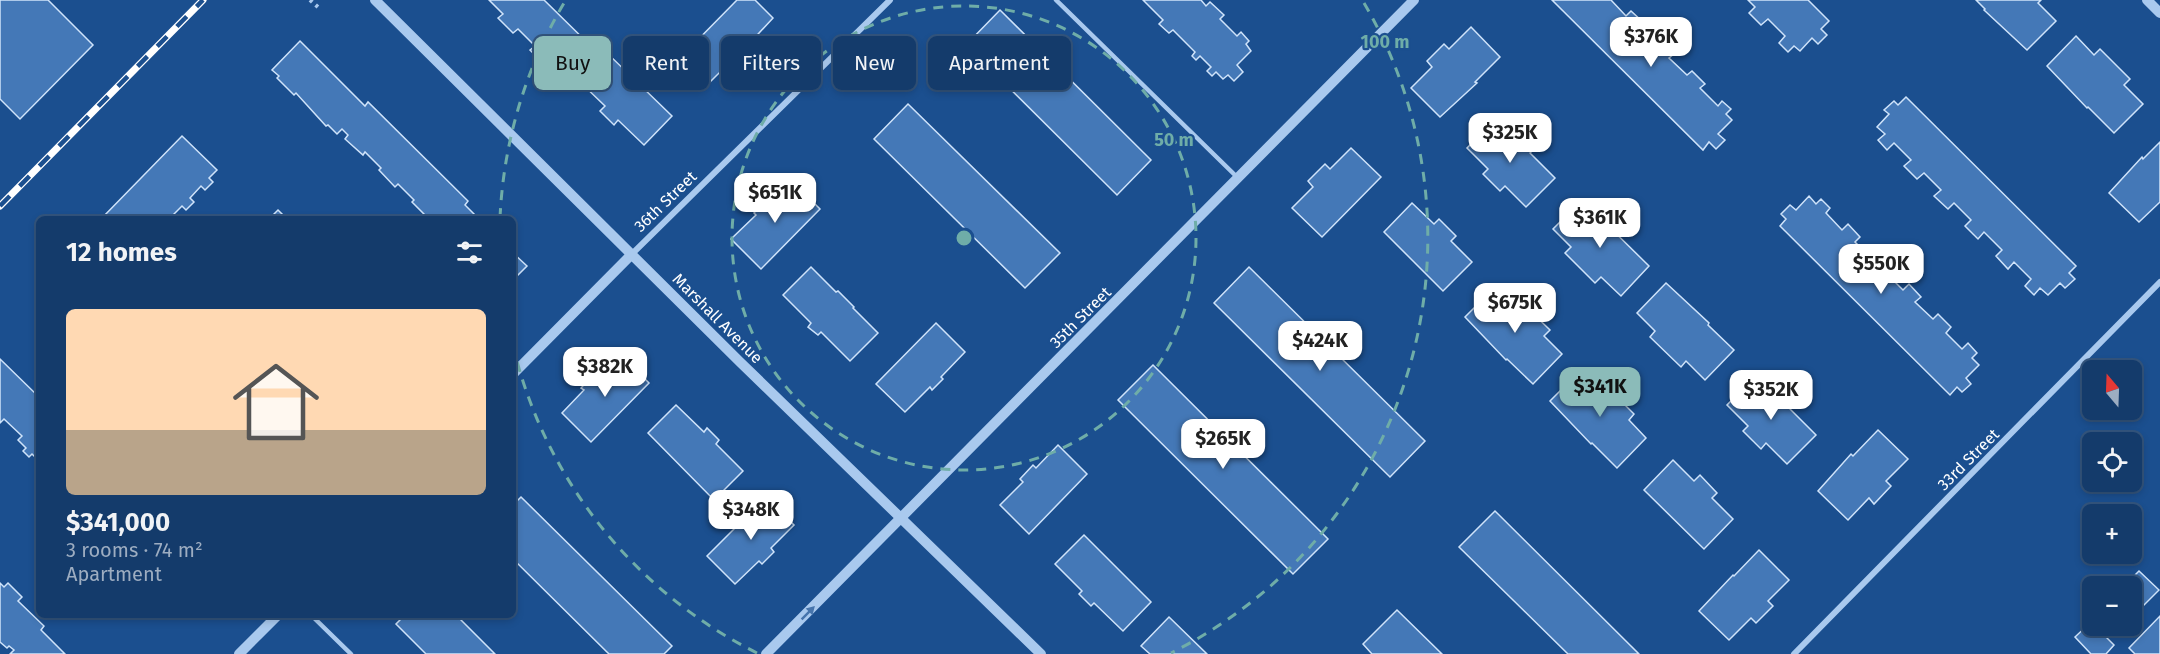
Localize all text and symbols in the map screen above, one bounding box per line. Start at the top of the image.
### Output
pin: $376K [1609,17,1693,68]
text: $376K [1624,24,1678,48]
text: 100 m [1361,31,1409,53]
chip: Buy [534,36,611,90]
chip: Rent [623,36,709,90]
chip: Filters [721,36,821,90]
chip: New [833,36,916,90]
chip: Apartment [928,36,1071,90]
pin: $325K [1468,113,1552,164]
text: $325K [1483,120,1537,144]
text: 50 m [1154,129,1194,151]
street label: 36th Street [630,167,701,236]
pin: $651K [733,173,817,224]
text: $651K [748,180,802,204]
pin: $361K [1558,198,1642,249]
text: $361K [1573,205,1627,229]
centre of rings [954,228,974,248]
icon: filters [453,236,486,269]
text: 12 homes [66,237,177,268]
pin: $550K [1839,244,1923,295]
text: $550K [1853,251,1909,275]
street label: Marshall Avenue [669,269,767,367]
street label: 35th Street [1046,283,1115,352]
pin: $675K [1473,283,1557,334]
text: $675K [1488,290,1542,314]
pin: $424K [1278,321,1362,372]
text: $424K [1292,328,1348,352]
pin: $382K [563,347,647,398]
icon: home [222,348,330,456]
text: $382K [577,354,633,378]
north arrow [2082,360,2142,420]
map controls [2082,360,2142,636]
pin: $341K [1558,367,1642,418]
pin: $352K [1729,370,1813,421]
text: $341K [1573,374,1627,398]
text: $352K [1744,377,1798,401]
pin: $265K [1181,419,1265,470]
street label: 33rd Street [1934,425,2003,494]
text: $265K [1195,426,1251,450]
button: locate [2082,432,2142,492]
pin: $348K [709,490,793,541]
text: $348K [723,497,779,521]
button: + [2082,504,2142,564]
text: $341,000 [66,507,170,538]
text: 3 rooms · 74 m² [66,538,203,562]
text: Apartment [66,562,162,586]
button: − [2082,576,2142,636]
one-way arrow [800,606,814,620]

